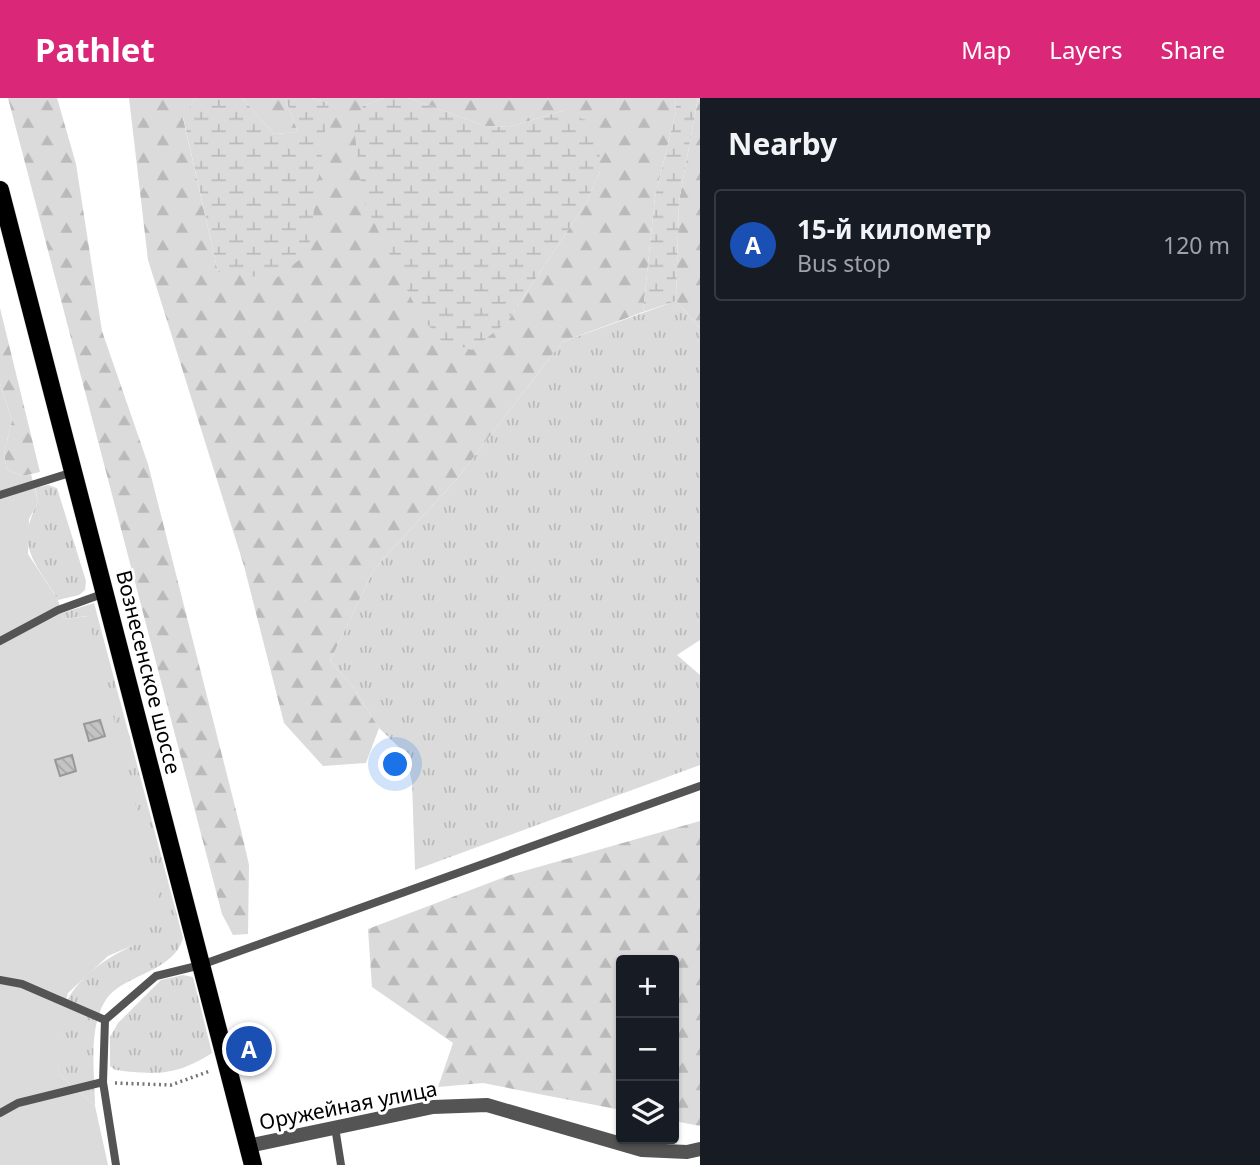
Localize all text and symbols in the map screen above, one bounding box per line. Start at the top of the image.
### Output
text: Pathlet [35,27,155,72]
text: Map [961,33,1011,66]
text: Layers [1049,33,1123,66]
text: Share [1161,33,1225,66]
text: Nearby [728,123,837,164]
text: 15-й километр [797,211,992,247]
text: A [745,229,761,261]
text: 120 m [1163,229,1230,261]
text: Bus stop [797,247,891,279]
street label: Вознесенское шоссе [110,567,188,777]
your location [378,747,412,781]
map controls [616,955,679,1144]
button: + [616,955,679,1018]
button: − [616,1018,679,1081]
pin: A [226,1023,272,1075]
street label: Оружейная улица [257,1074,439,1136]
button: layers [616,1081,679,1144]

